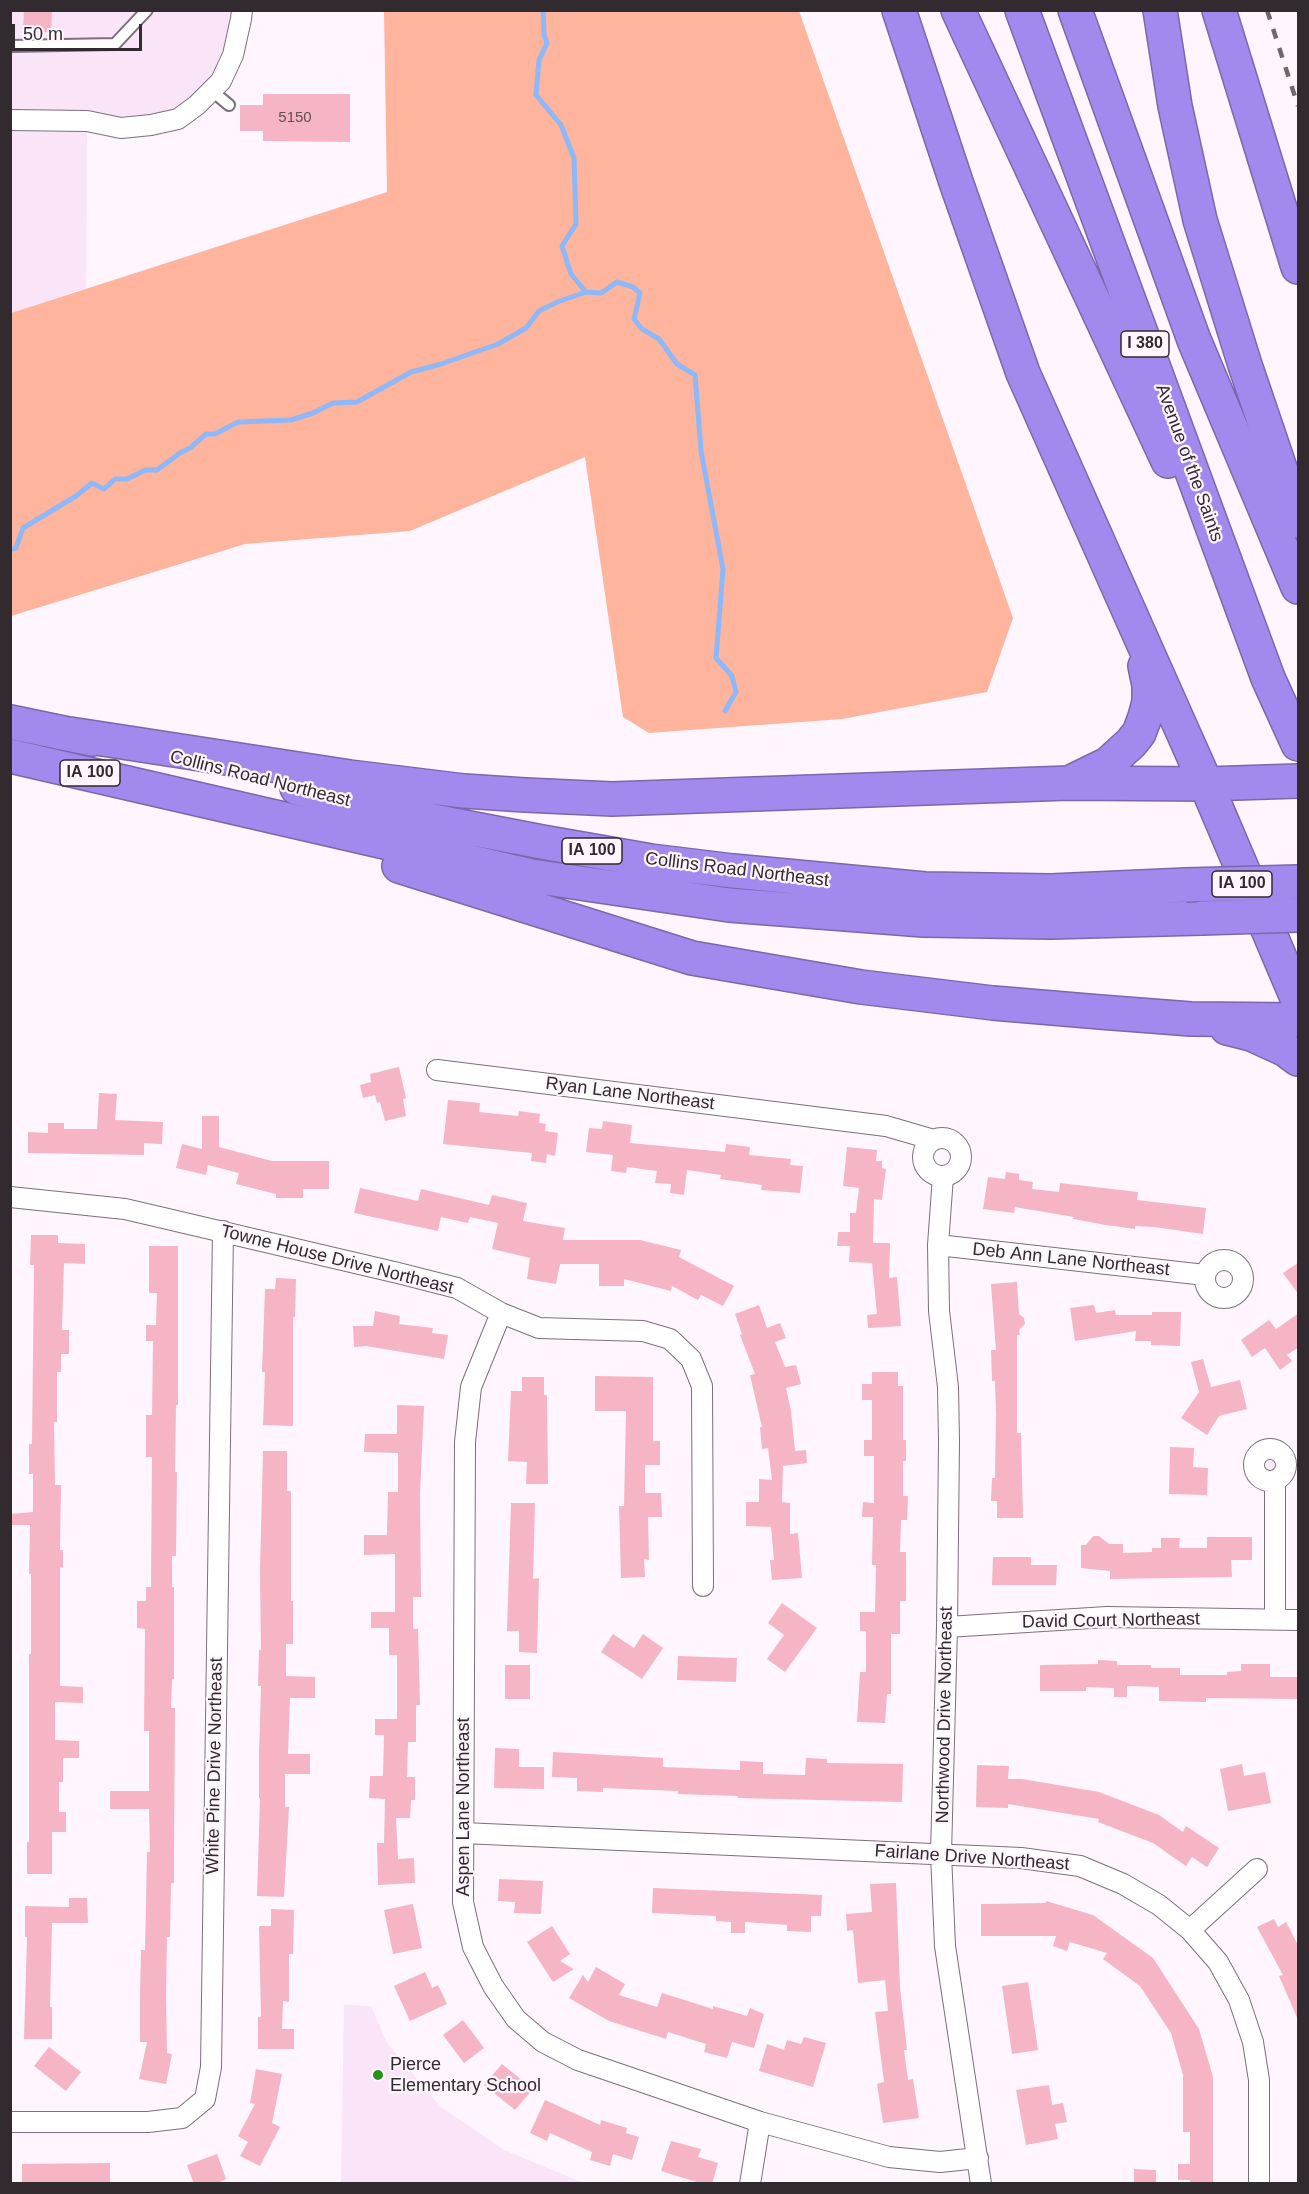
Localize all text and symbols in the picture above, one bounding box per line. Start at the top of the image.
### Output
scale bar [15,12,146,50]
text: 50 m [23,24,63,44]
house number: 5150 [278,109,312,127]
road number: I 380 [1121,331,1169,357]
street label: Avenue of the Saints [1150,381,1228,545]
street label: Collins Road Northeast [168,746,352,812]
road number: IA 100 [60,760,120,786]
road number: IA 100 [562,838,622,864]
street label: Collins Road Northeast [644,848,830,892]
road number: IA 100 [1212,871,1272,897]
street label: Ryan Lane Northeast [544,1073,716,1115]
street label: Towne House Drive Northeast [218,1221,456,1299]
street label: Deb Ann Lane Northeast [971,1239,1171,1281]
street label: Northwood Drive Northeast [932,1606,958,1824]
street label: David Court Northeast [1022,1609,1200,1633]
street label: White Pine Drive Northeast [202,1657,228,1875]
street label: Aspen Lane Northeast [453,1717,475,1897]
street label: Fairlane Drive Northeast [874,1840,1070,1876]
place label: Pierce Elementary School [390,2054,541,2096]
marker: Pierce Elementary School [371,2068,385,2082]

